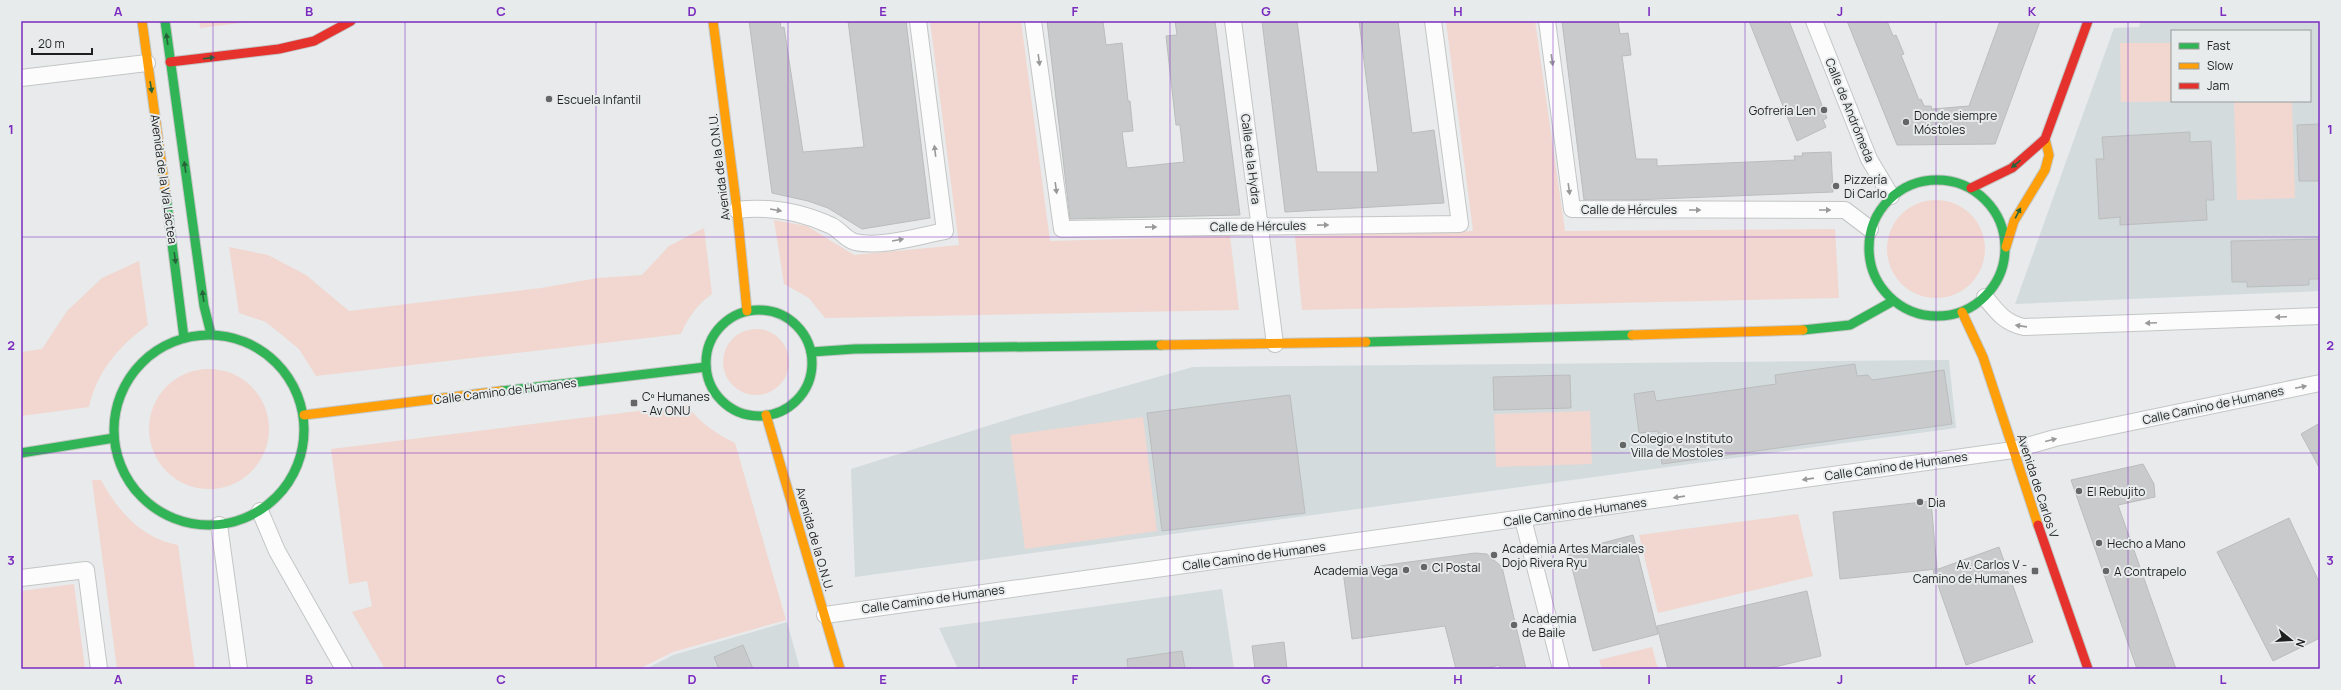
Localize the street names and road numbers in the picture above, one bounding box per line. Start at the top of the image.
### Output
street label: Calle de Andrómeda [1821,55,1879,165]
street label: Avenida de la O.N.U. [704,112,734,222]
street label: Avenida de la Vía Láctea [146,113,182,245]
street label: Calle de la Hydra [1237,113,1265,205]
street label: Calle de Hércules [1581,201,1677,218]
street label: Calle de Hércules [1210,217,1306,235]
street label: Calle Camino de Humanes [432,374,578,408]
street label: Calle Camino de Humanes [2141,382,2285,428]
street label: Avenida de Carlos V [2013,432,2063,541]
street label: Calle Camino de Humanes [1823,448,1969,484]
street label: Avenida de la O.N.U. [792,485,838,593]
street label: Calle Camino de Humanes [1502,494,1648,530]
street label: Calle Camino de Humanes [1181,538,1327,574]
street label: Calle Camino de Humanes [860,581,1006,617]

